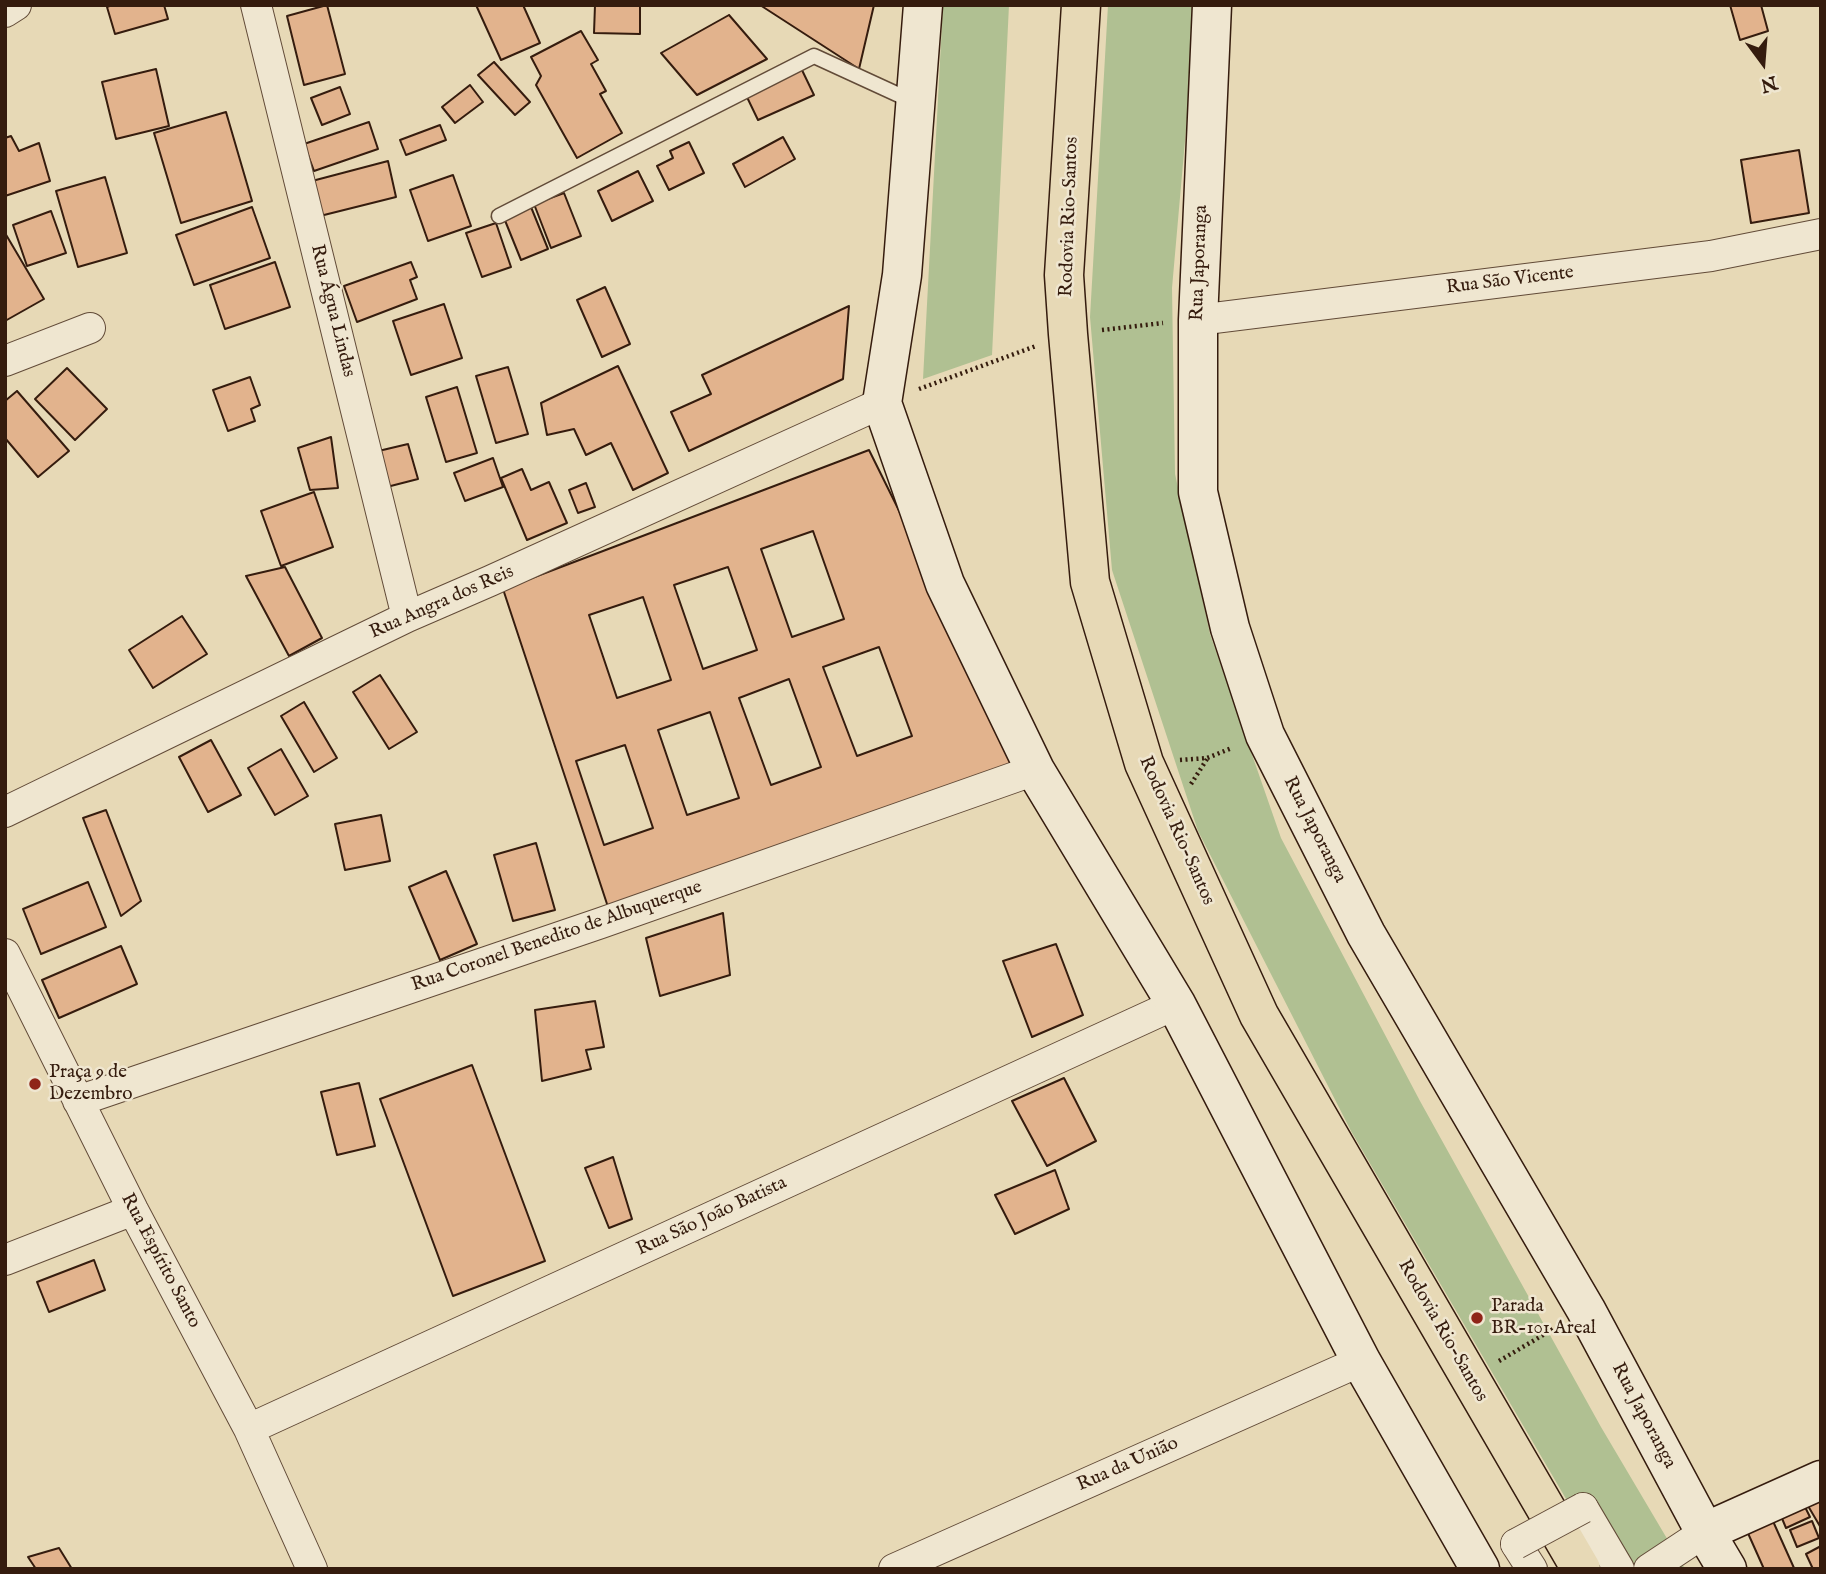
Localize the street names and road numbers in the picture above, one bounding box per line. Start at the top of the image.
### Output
street label: Rodovia Rio-Santos [1056,136,1084,298]
street label: Rua Japoranga [1187,204,1213,322]
street label: Rua Água Lindas [305,242,359,380]
street label: Rua São Vicente [1445,262,1575,300]
street label: Rua Angra dos Reis [366,561,518,645]
street label: Rodovia Rio-Santos [1133,753,1219,909]
street label: Rua Japoranga [1277,773,1351,887]
street label: Rua Coronel Benedito de Albuquerque [409,876,705,998]
street label: Rua São João Batista [633,1172,791,1262]
street label: Rua Espírito Santo [115,1190,205,1332]
street label: Rodovia Rio-Santos [1392,1256,1492,1406]
street label: Rua Japoranga [1606,1359,1680,1473]
street label: Rua da União [1074,1433,1182,1497]

